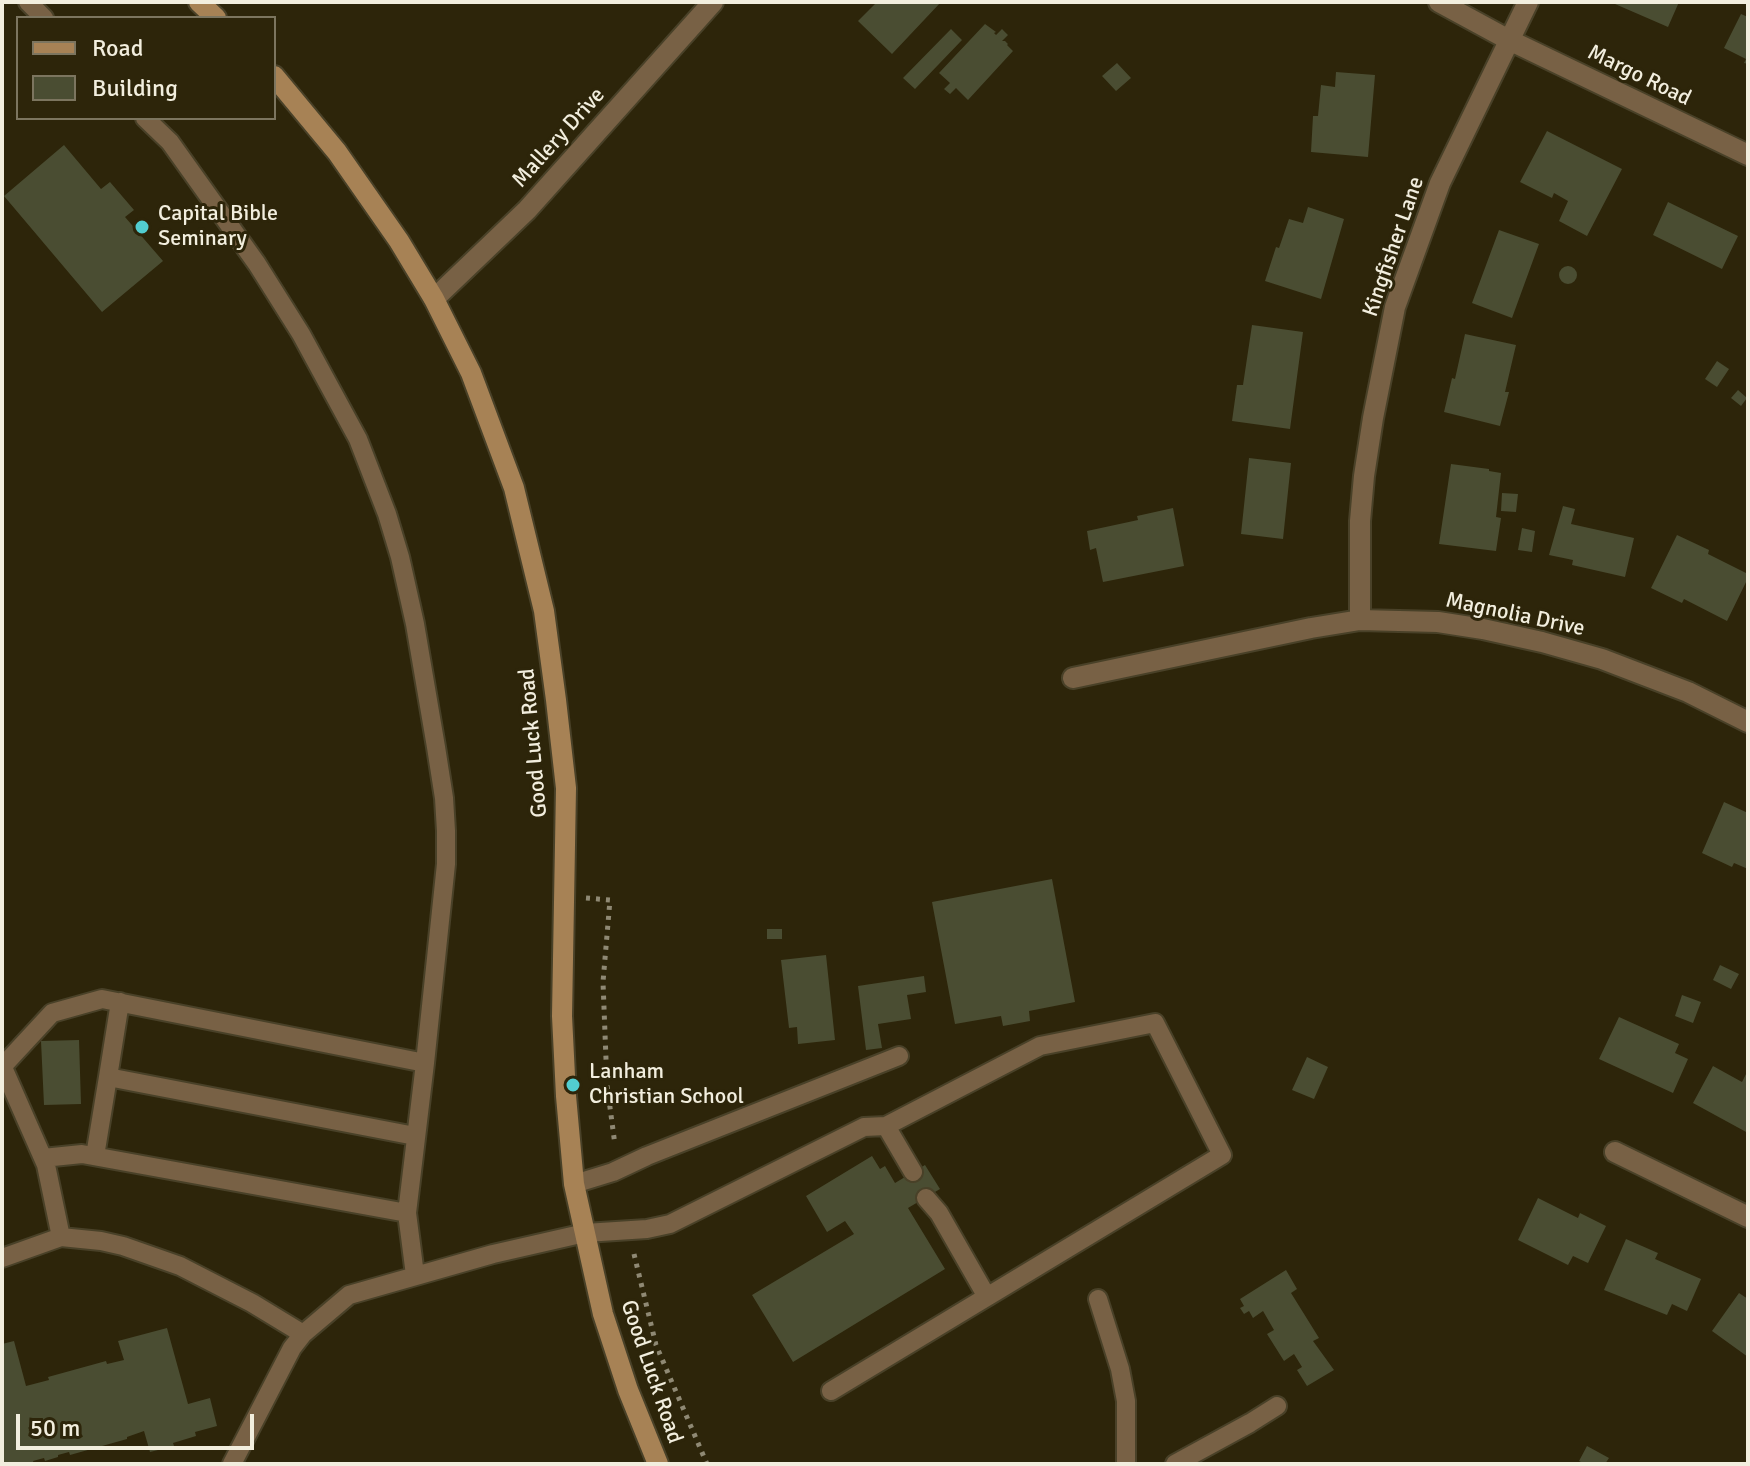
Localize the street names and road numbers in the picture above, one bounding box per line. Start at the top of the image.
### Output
street label: Margo Road [1583,40,1695,112]
street label: Mallery Drive [507,83,611,193]
street label: Kingfisher Lane [1358,173,1430,321]
street label: Magnolia Drive [1443,587,1587,643]
street label: Good Luck Road [514,667,554,819]
street label: Good Luck Road [614,1297,688,1447]

